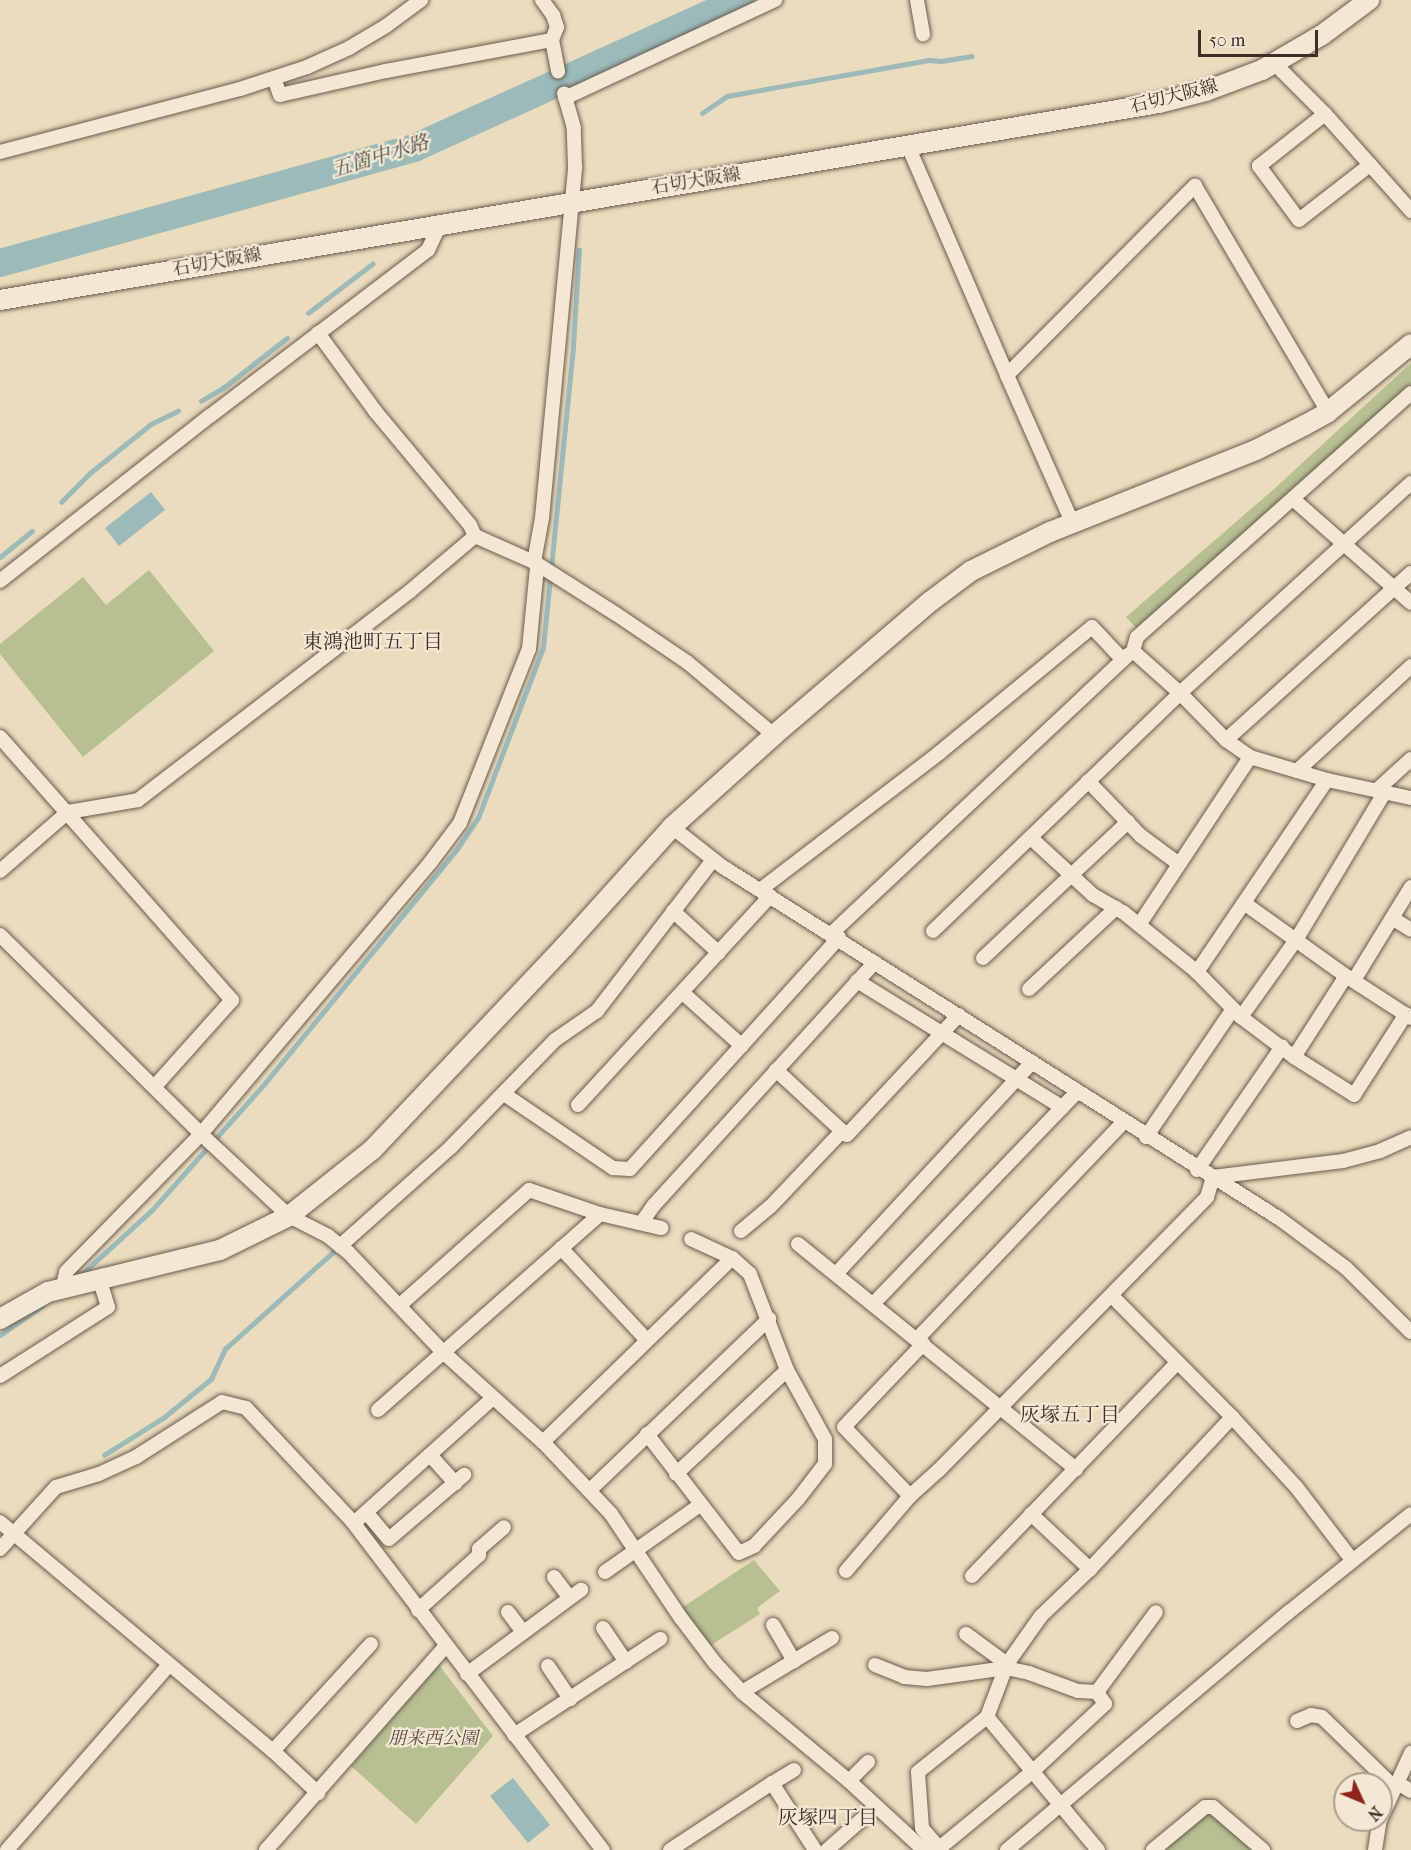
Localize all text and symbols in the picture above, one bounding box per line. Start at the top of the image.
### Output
scale bar [1201,18,1321,56]
text: 50 m [1209,30,1245,51]
street label: 石切大阪線 [1128,76,1220,118]
water label: 五箇中水路 [329,130,431,182]
street label: 石切大阪線 [650,164,742,200]
street label: 石切大阪線 [171,245,263,281]
district label: 東鴻池町五丁目 [303,629,443,653]
district label: 灰塚五丁目 [1020,1402,1120,1426]
park label: 朋来西公園 [388,1728,478,1750]
north arrow [1333,1772,1393,1832]
text: N [1364,1802,1386,1824]
district label: 灰塚四丁目 [778,1805,878,1829]

